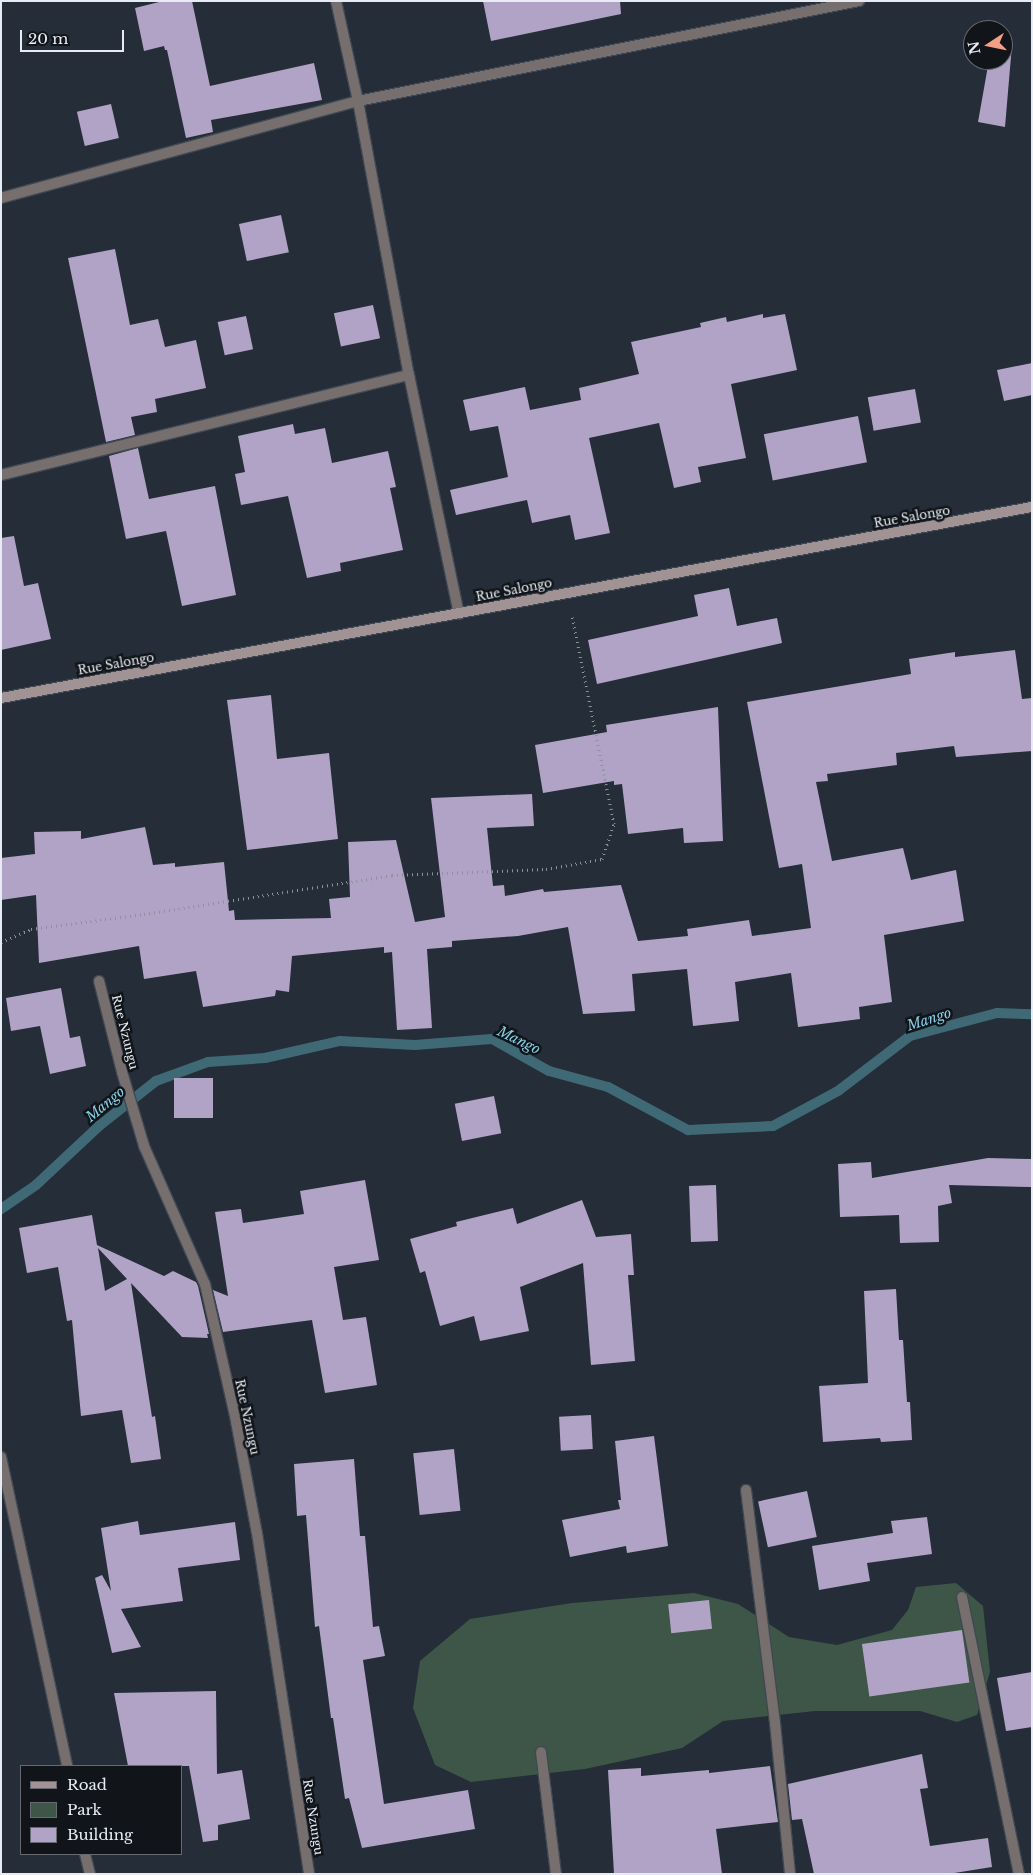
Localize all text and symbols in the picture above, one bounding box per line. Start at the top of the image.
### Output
scale bar [22,20,126,52]
north arrow [963,20,1013,70]
text: 20 m [28,29,68,48]
text: N [964,39,984,56]
street label: Rue Salongo [873,503,951,531]
street label: Rue Salongo [475,576,553,604]
street label: Rue Salongo [77,650,155,678]
street label: Rue Nzungu [109,993,141,1071]
water label: Mango [905,1004,953,1034]
water label: Mango [495,1022,543,1058]
water label: Mango [82,1083,128,1125]
street label: Rue Nzungu [232,1378,262,1456]
legend [20,1765,182,1855]
text: Road [67,1775,107,1794]
street label: Rue Nzungu [300,1778,326,1856]
text: Park [67,1800,102,1819]
text: Building [67,1825,133,1844]

